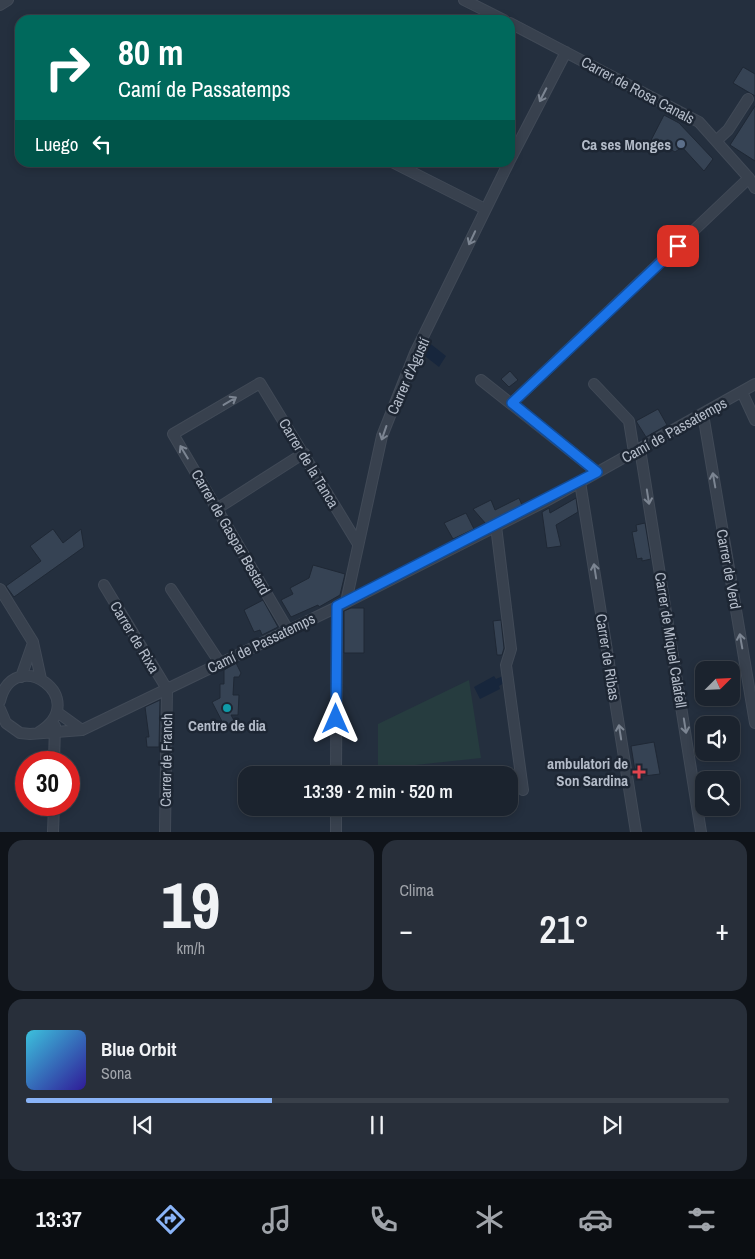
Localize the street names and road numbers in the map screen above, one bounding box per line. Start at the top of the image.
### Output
street label: Carrer de Rosa Canals [578,51,698,129]
street label: Carrer d'Agustí [382,334,435,418]
street label: Camí de Passatemps [617,392,731,468]
street label: Carrer de la Tanca [274,414,344,512]
street label: Carrer de Gaspar Bestard [187,465,275,599]
street label: Carrer de Verd [712,527,746,611]
street label: Carrer de Miquel Calafell [650,571,692,709]
street label: Carrer de Rixa [105,597,165,677]
street label: Camí de Passatemps [204,608,318,678]
street label: Carrer de Ribas [591,612,625,702]
street label: Carrer de Franch [155,713,177,807]

